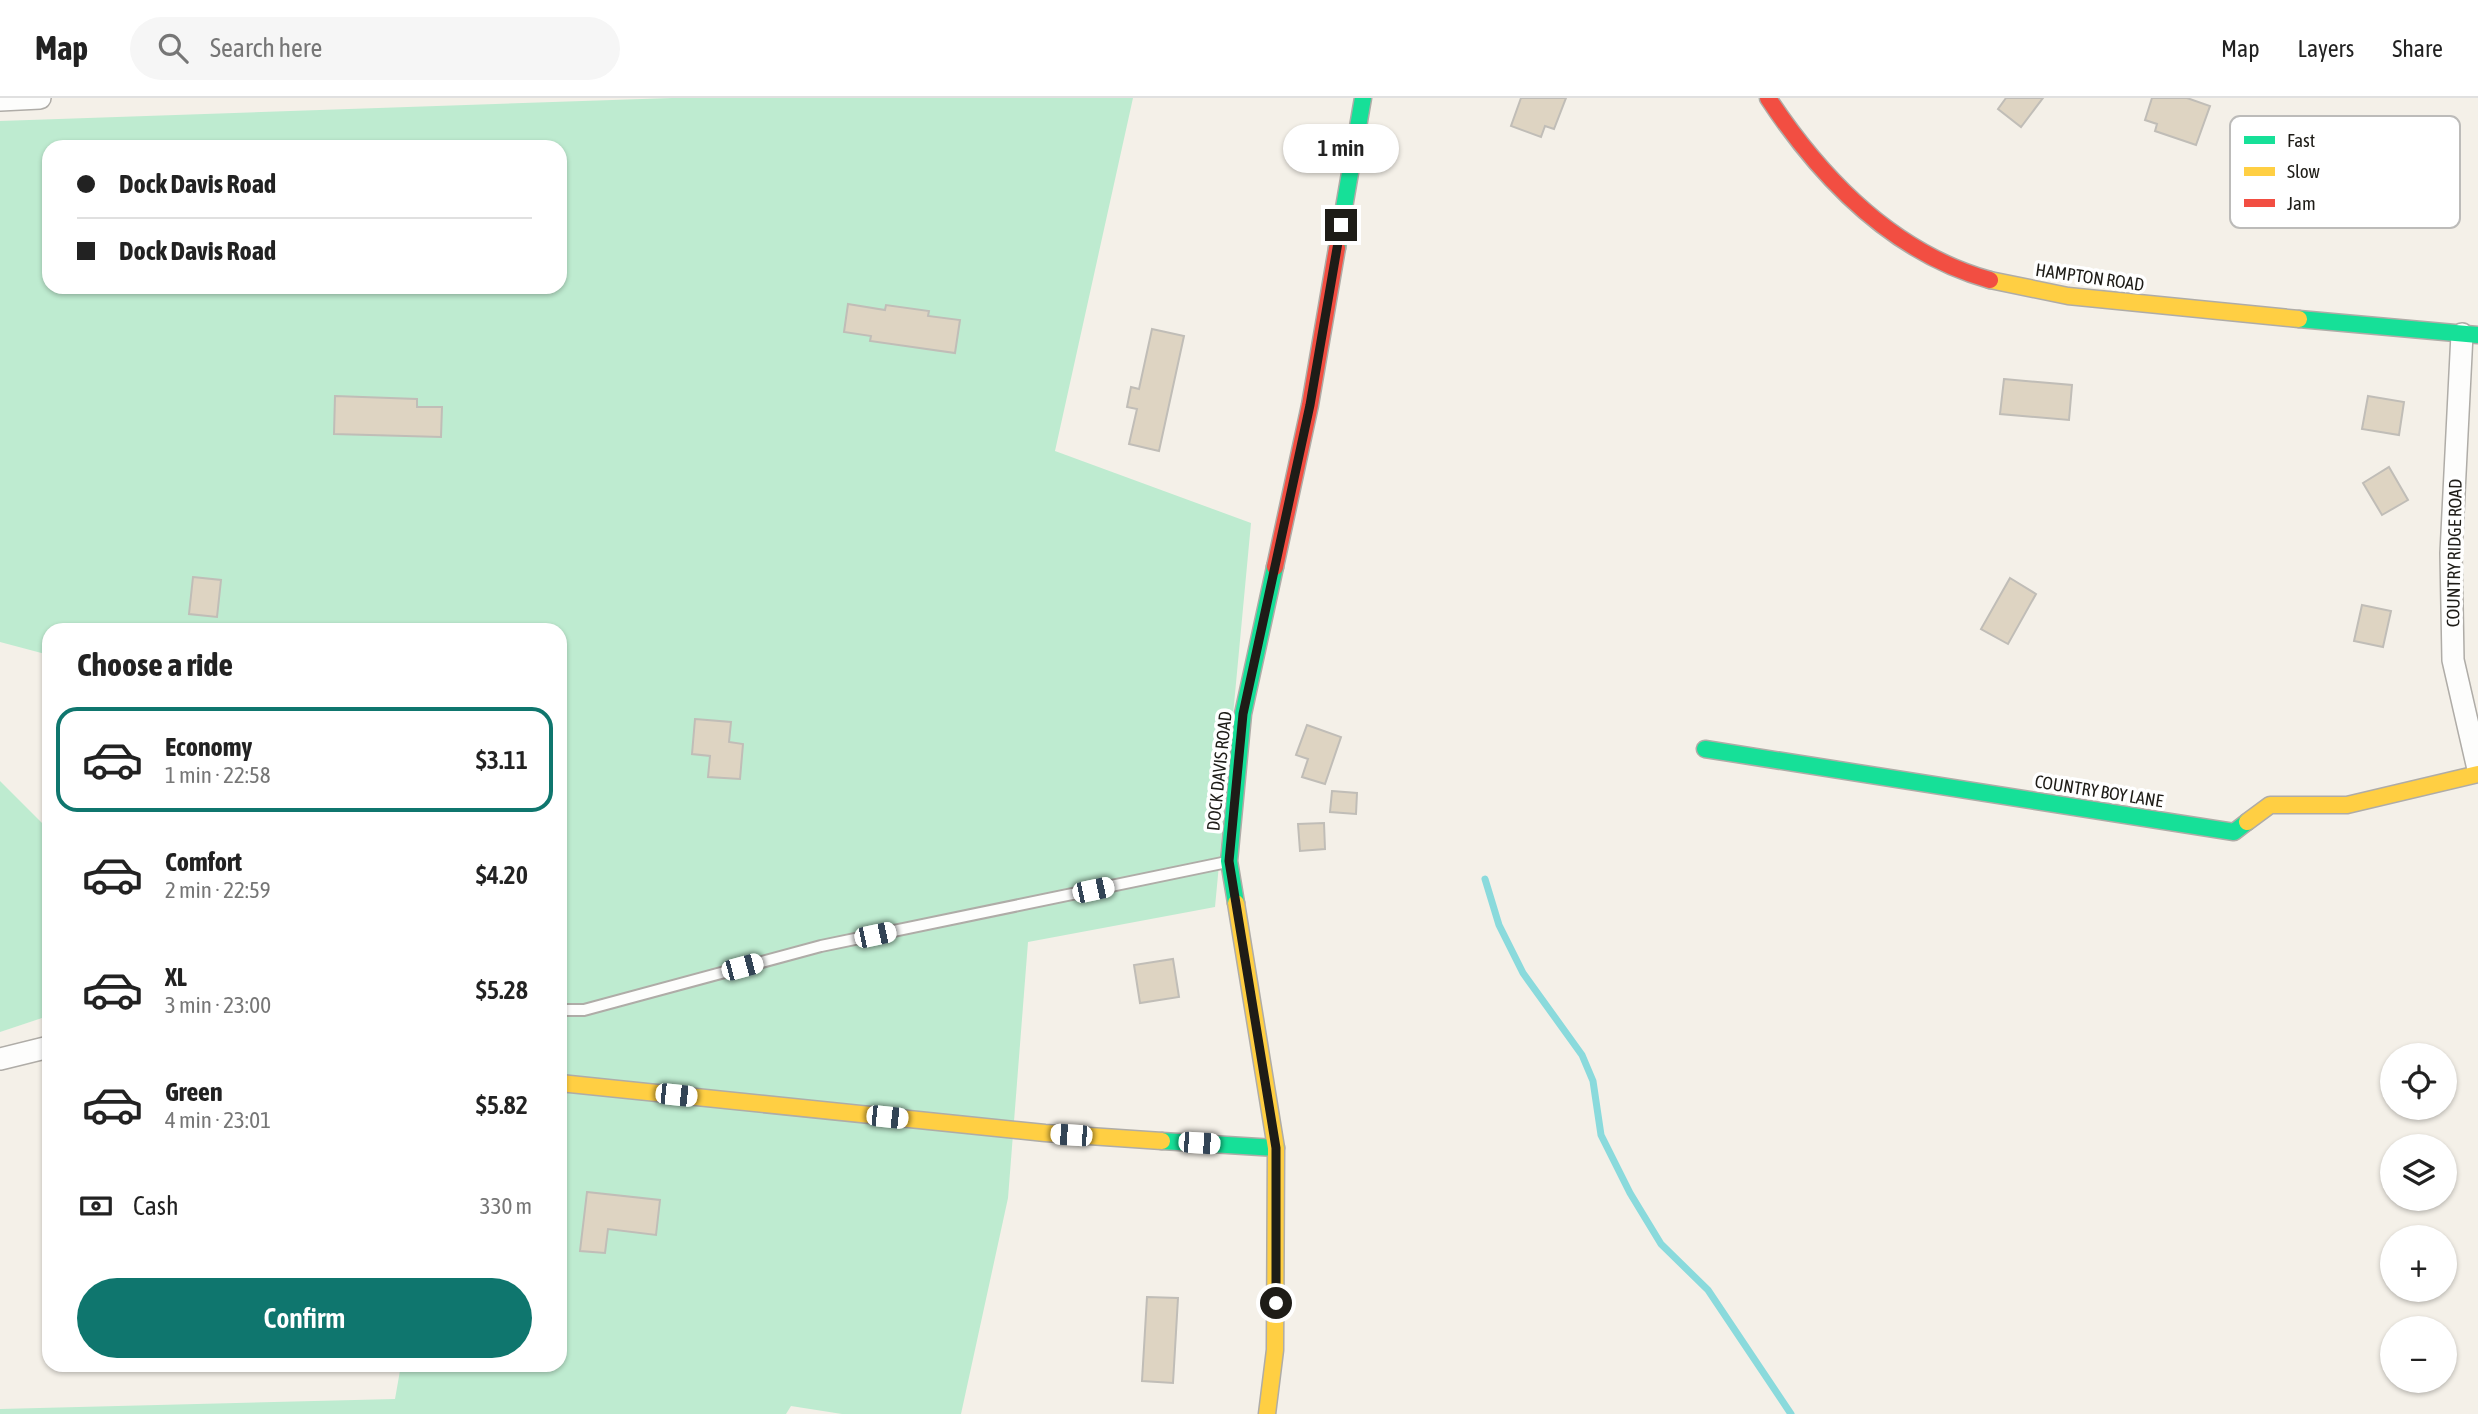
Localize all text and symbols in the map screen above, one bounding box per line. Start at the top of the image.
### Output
search box [130,17,620,80]
text: Map [35,29,88,67]
icon: search [154,29,192,67]
text: Search here [210,33,322,63]
text: Map [2221,35,2260,62]
text: Layers [2298,35,2354,62]
text: Share [2392,35,2443,62]
legend [2230,116,2460,228]
callout: 1 min [1283,123,1399,172]
text: Fast [2287,129,2315,151]
text: 1 min [1318,135,1364,161]
text: Slow [2287,160,2321,182]
text: Dock Davis Road [119,169,276,199]
text: Jam [2287,192,2316,214]
route end [1325,209,1357,241]
text: Dock Davis Road [119,236,276,266]
street label: HAMPTON ROAD [2034,259,2146,295]
street label: COUNTRY RIDGE ROAD [2442,479,2466,627]
text: Choose a ride [77,646,233,683]
street label: DOCK DAVIS ROAD [1202,710,1236,832]
icon: car [81,728,144,791]
text: Economy [165,732,252,762]
text: $3.11 [476,745,528,775]
text: 1 min · 22:58 [165,762,271,788]
street label: COUNTRY BOY LANE [2033,770,2165,812]
icon: car [81,843,144,906]
text: Comfort [165,847,242,877]
text: $4.20 [476,860,528,890]
car [1071,875,1116,905]
text: 2 min · 22:59 [165,877,271,903]
car [853,920,898,950]
car [719,951,766,983]
icon: car [81,958,144,1021]
text: XL [165,962,187,992]
text: $5.28 [476,975,528,1005]
text: 3 min · 23:00 [165,992,271,1018]
map controls [2380,1043,2457,1393]
button: locate [2380,1043,2457,1120]
icon: car [81,1073,144,1136]
text: Green [165,1077,223,1107]
car [655,1082,698,1108]
text: $5.82 [476,1090,528,1120]
car [866,1104,909,1130]
text: 4 min · 23:01 [165,1107,271,1133]
car [1050,1123,1093,1147]
car [1178,1131,1221,1155]
button: layers [2380,1134,2457,1211]
icon: cash [77,1187,115,1225]
text: Cash [133,1191,179,1221]
text: 330 m [480,1193,532,1219]
button: + [2380,1225,2457,1302]
button: Confirm [77,1278,532,1358]
route start [1260,1287,1292,1319]
button: − [2380,1316,2457,1393]

